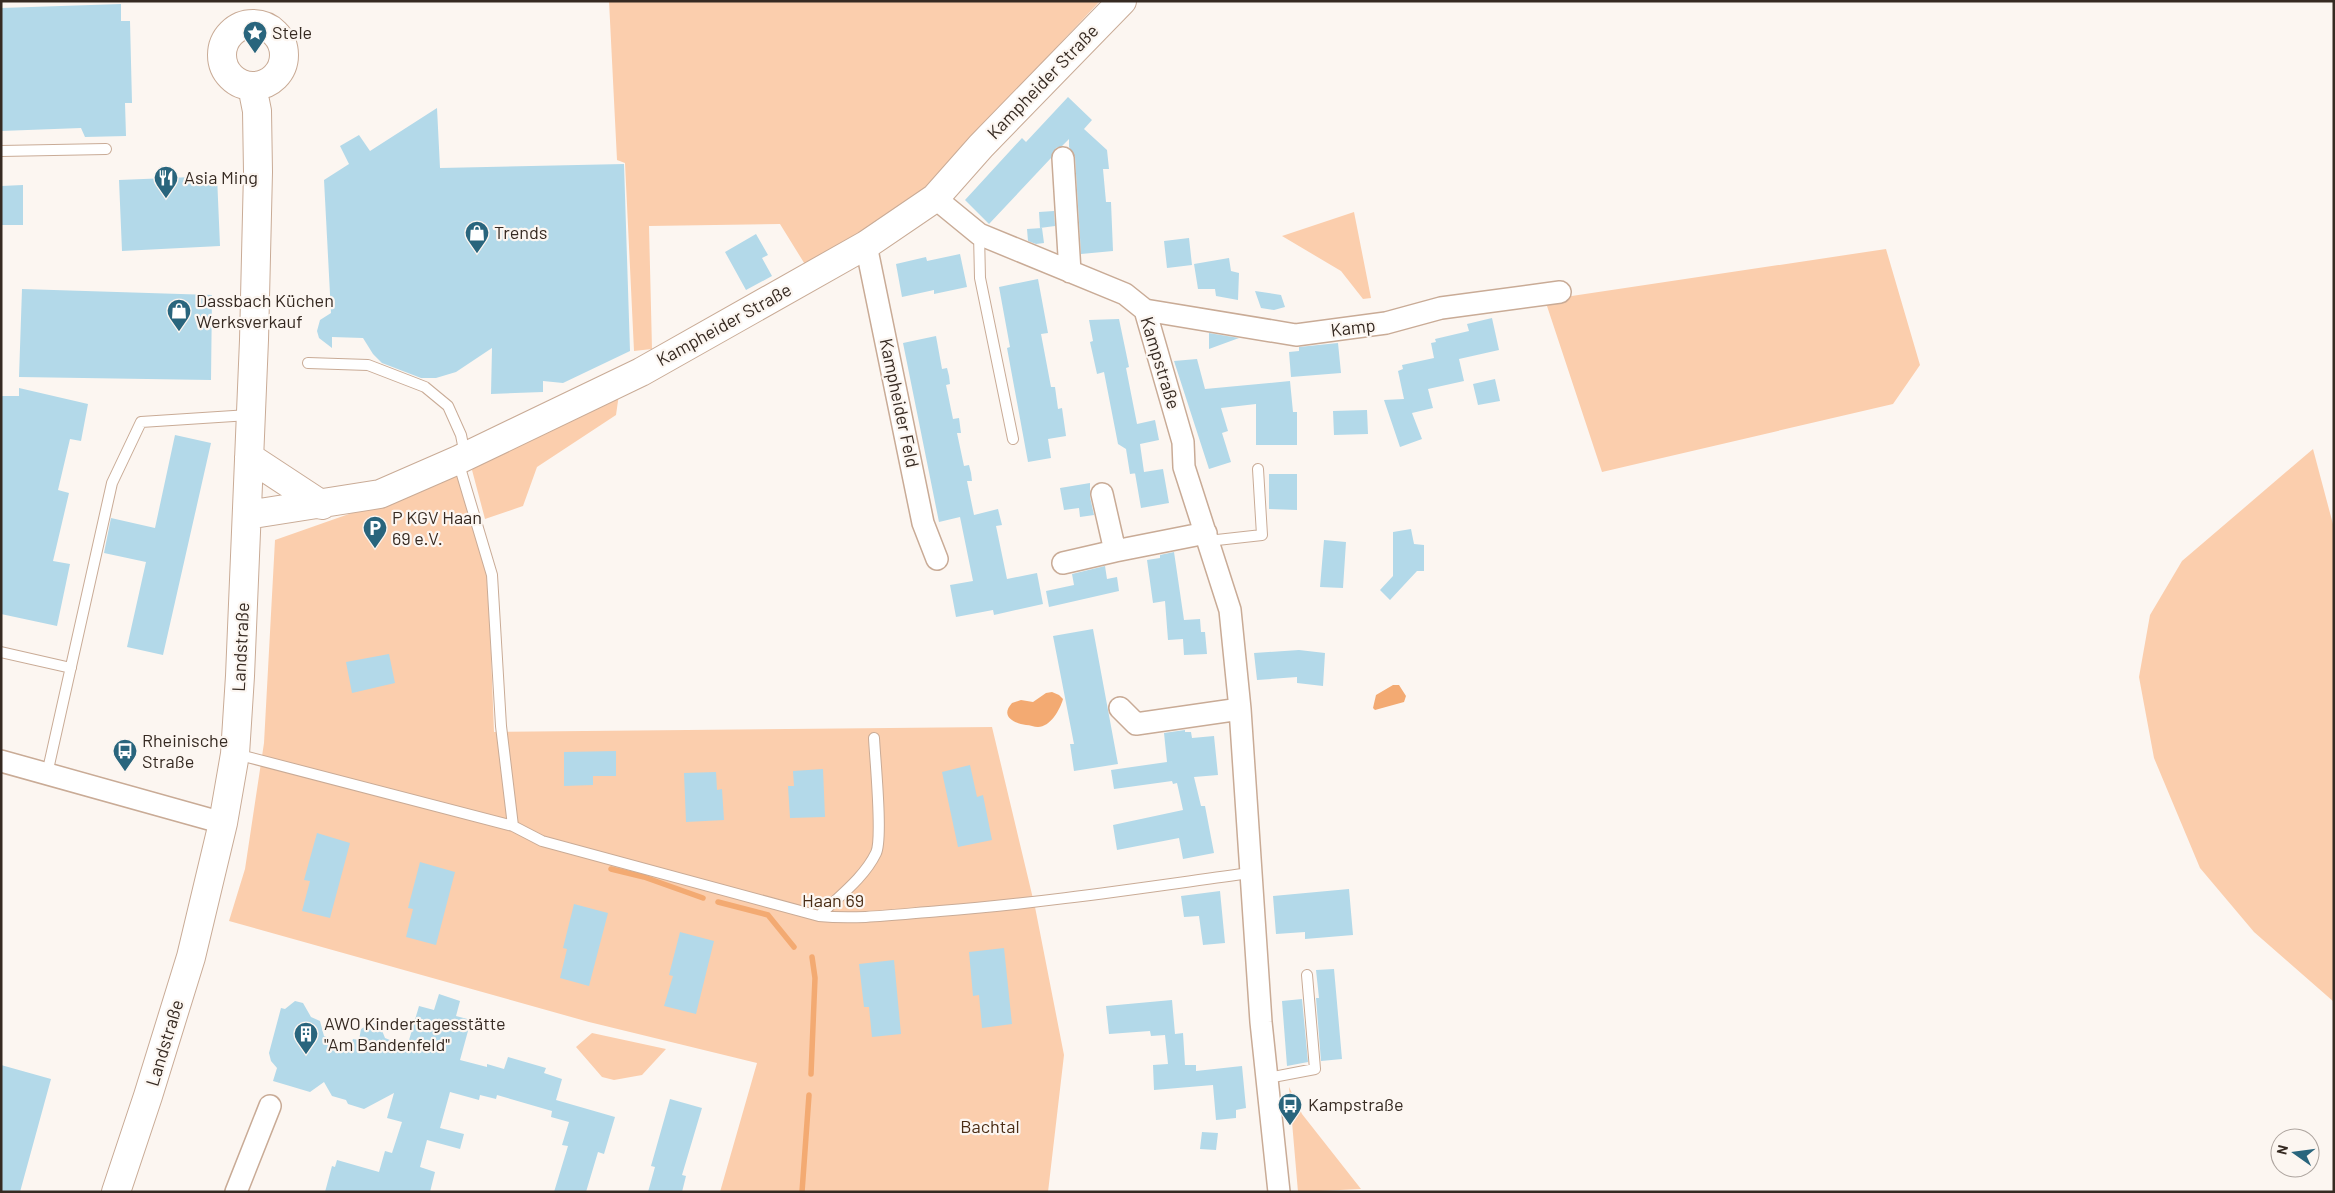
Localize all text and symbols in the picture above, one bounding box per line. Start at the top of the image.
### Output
street label: Kampheider Straße [982,19,1103,143]
place icon: Stele [242,20,268,54]
place label: Stele [272,21,312,43]
restaurant icon: Asia Ming [153,165,179,199]
place label: Asia Ming [184,166,258,188]
shop icon: Trends [464,220,490,254]
place label: Trends [494,221,547,243]
street label: Kampheider Straße [652,278,795,370]
place label: Dassbach Küchen Werksverkauf [196,289,334,332]
shop icon: Dassbach Küchen Werksverkauf [166,298,192,332]
street label: Kamp [1329,313,1377,341]
street label: Kampstraße [1136,314,1185,412]
street label: Kampheider Feld [876,336,924,469]
place label: P KGV Haan 69 e.V. [392,506,482,549]
parking icon: P KGV Haan 69 e.V. [362,515,388,549]
street label: Landstraße [227,602,253,692]
place label: Rheinische Straße [142,729,228,772]
bus stop icon: Rheinische Straße [112,738,138,772]
park label: Haan 69 [802,889,864,911]
street label: Landstraße [140,997,188,1089]
place label: AWO Kindertagesstätte "Am Bandenfeld" [324,1012,506,1055]
building icon: AWO Kindertagesstätte "Am Bandenfeld" [293,1021,319,1055]
bus stop icon: Kampstraße [1277,1092,1303,1126]
place label: Kampstraße [1308,1093,1404,1115]
park label: Bachtal [960,1115,1020,1137]
north arrow [2270,1128,2320,1178]
text: N [2273,1143,2291,1156]

